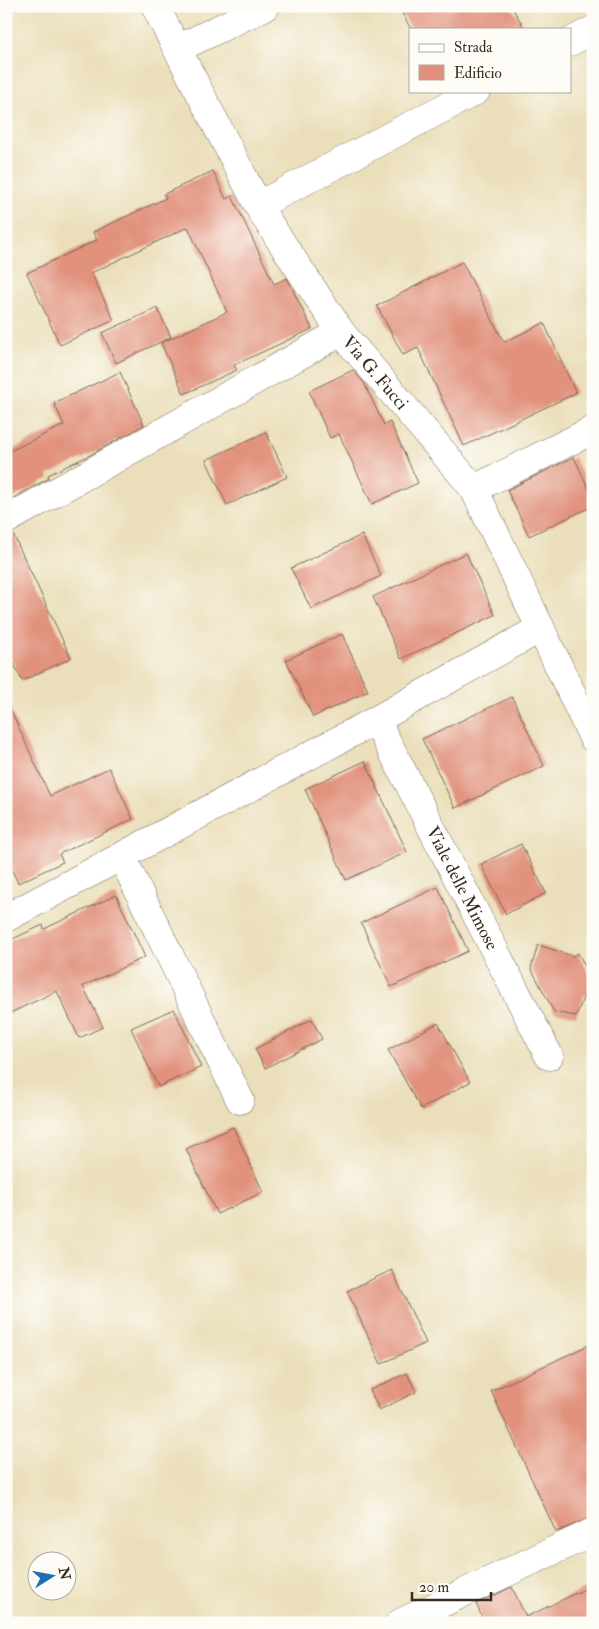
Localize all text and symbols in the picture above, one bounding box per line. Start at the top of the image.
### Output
legend [409,28,572,92]
text: Strada [454,38,493,57]
text: Edificio [454,64,502,83]
street label: Via G. Fucci [337,331,413,415]
street label: Viale delle Mimose [421,822,504,954]
north arrow [28,1552,78,1602]
text: N [55,1565,74,1582]
scale bar [412,1569,490,1601]
text: 20 m [419,1578,449,1597]

